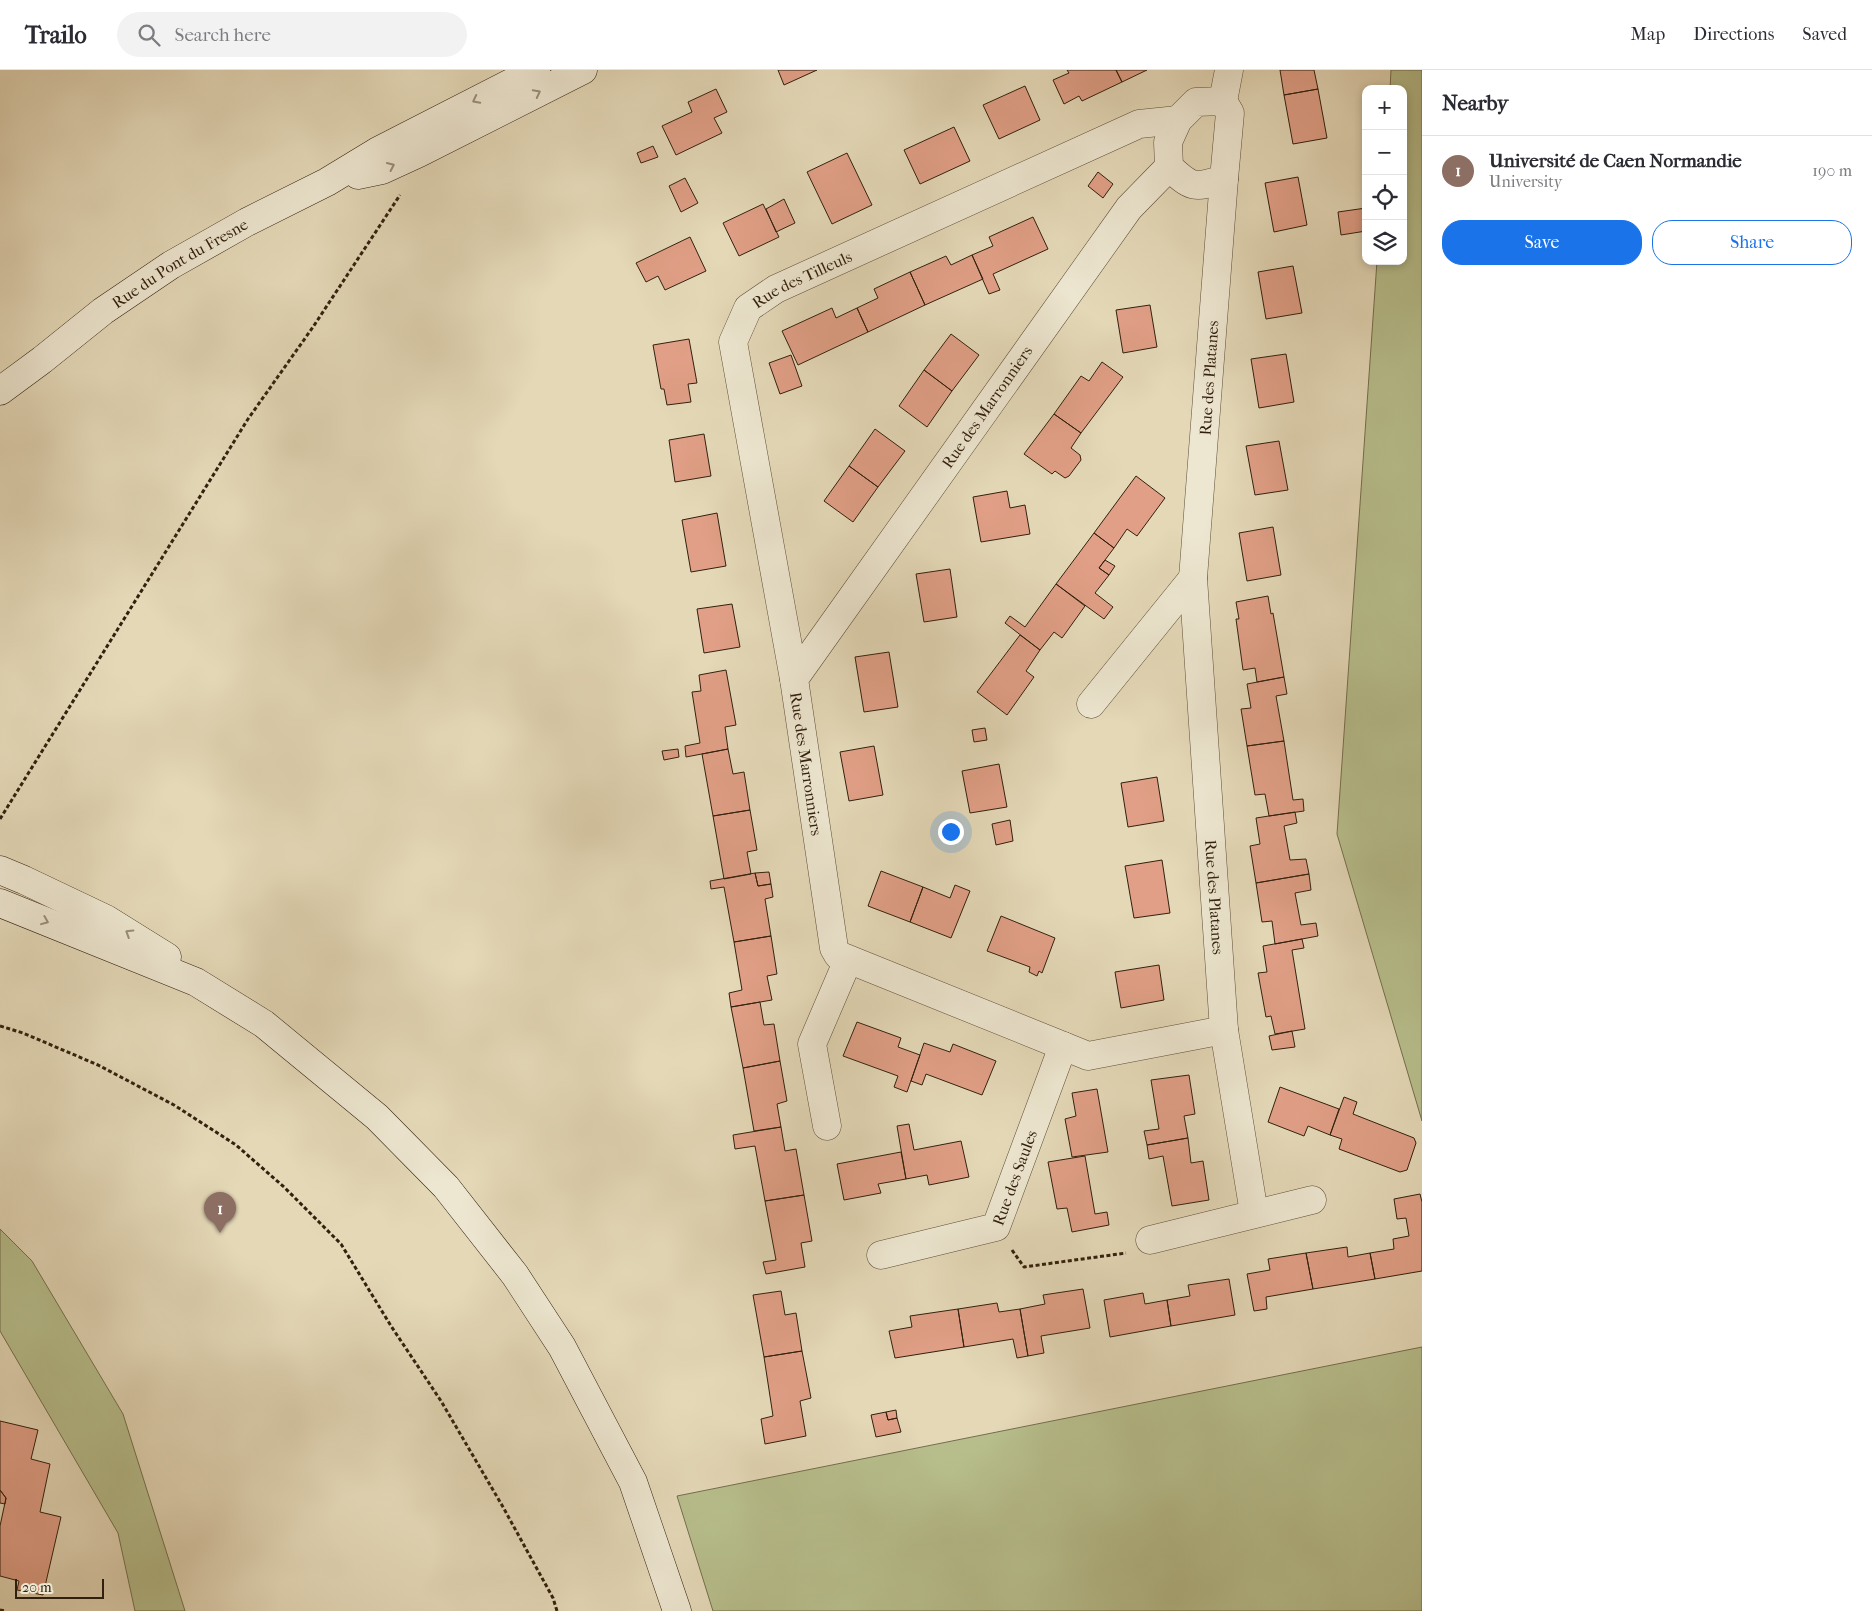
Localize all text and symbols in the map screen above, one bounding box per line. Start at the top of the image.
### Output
search box [117,12,467,57]
text: Trailo [25,21,87,49]
icon: search [135,21,163,49]
text: Search here [175,24,271,46]
text: Map [1631,24,1665,45]
text: Directions [1693,24,1774,45]
text: Saved [1802,24,1847,45]
map controls [1362,85,1407,265]
button: + [1362,85,1407,130]
one-way arrow [532,89,541,99]
text: Nearby [1442,91,1508,115]
one-way arrow [473,94,482,104]
button: − [1362,130,1407,175]
text: Université de Caen Normandie [1489,150,1742,172]
one-way arrow [386,161,395,172]
text: 1 [1455,161,1461,180]
text: 190 m [1812,161,1852,180]
text: University [1489,172,1562,191]
button: locate [1362,175,1407,220]
street label: Rue du Pont du Fresne [108,214,251,312]
button: layers [1362,220,1407,265]
button: Save [1442,220,1642,265]
button: Share [1652,220,1852,265]
street label: Rue des Tilleuls [748,246,855,312]
street label: Rue des Platanes [1196,320,1223,436]
street label: Rue des Marronniers [938,342,1036,472]
street label: Rue des Marronniers [787,691,827,837]
your location [938,819,964,845]
street label: Rue des Platanes [1201,839,1228,955]
one-way arrow [40,915,49,926]
one-way arrow [125,930,134,940]
street label: Rue des Saules [988,1127,1041,1228]
pin: 1 [204,1192,236,1233]
scale bar [15,1576,104,1599]
text: 20 m [22,1579,52,1596]

